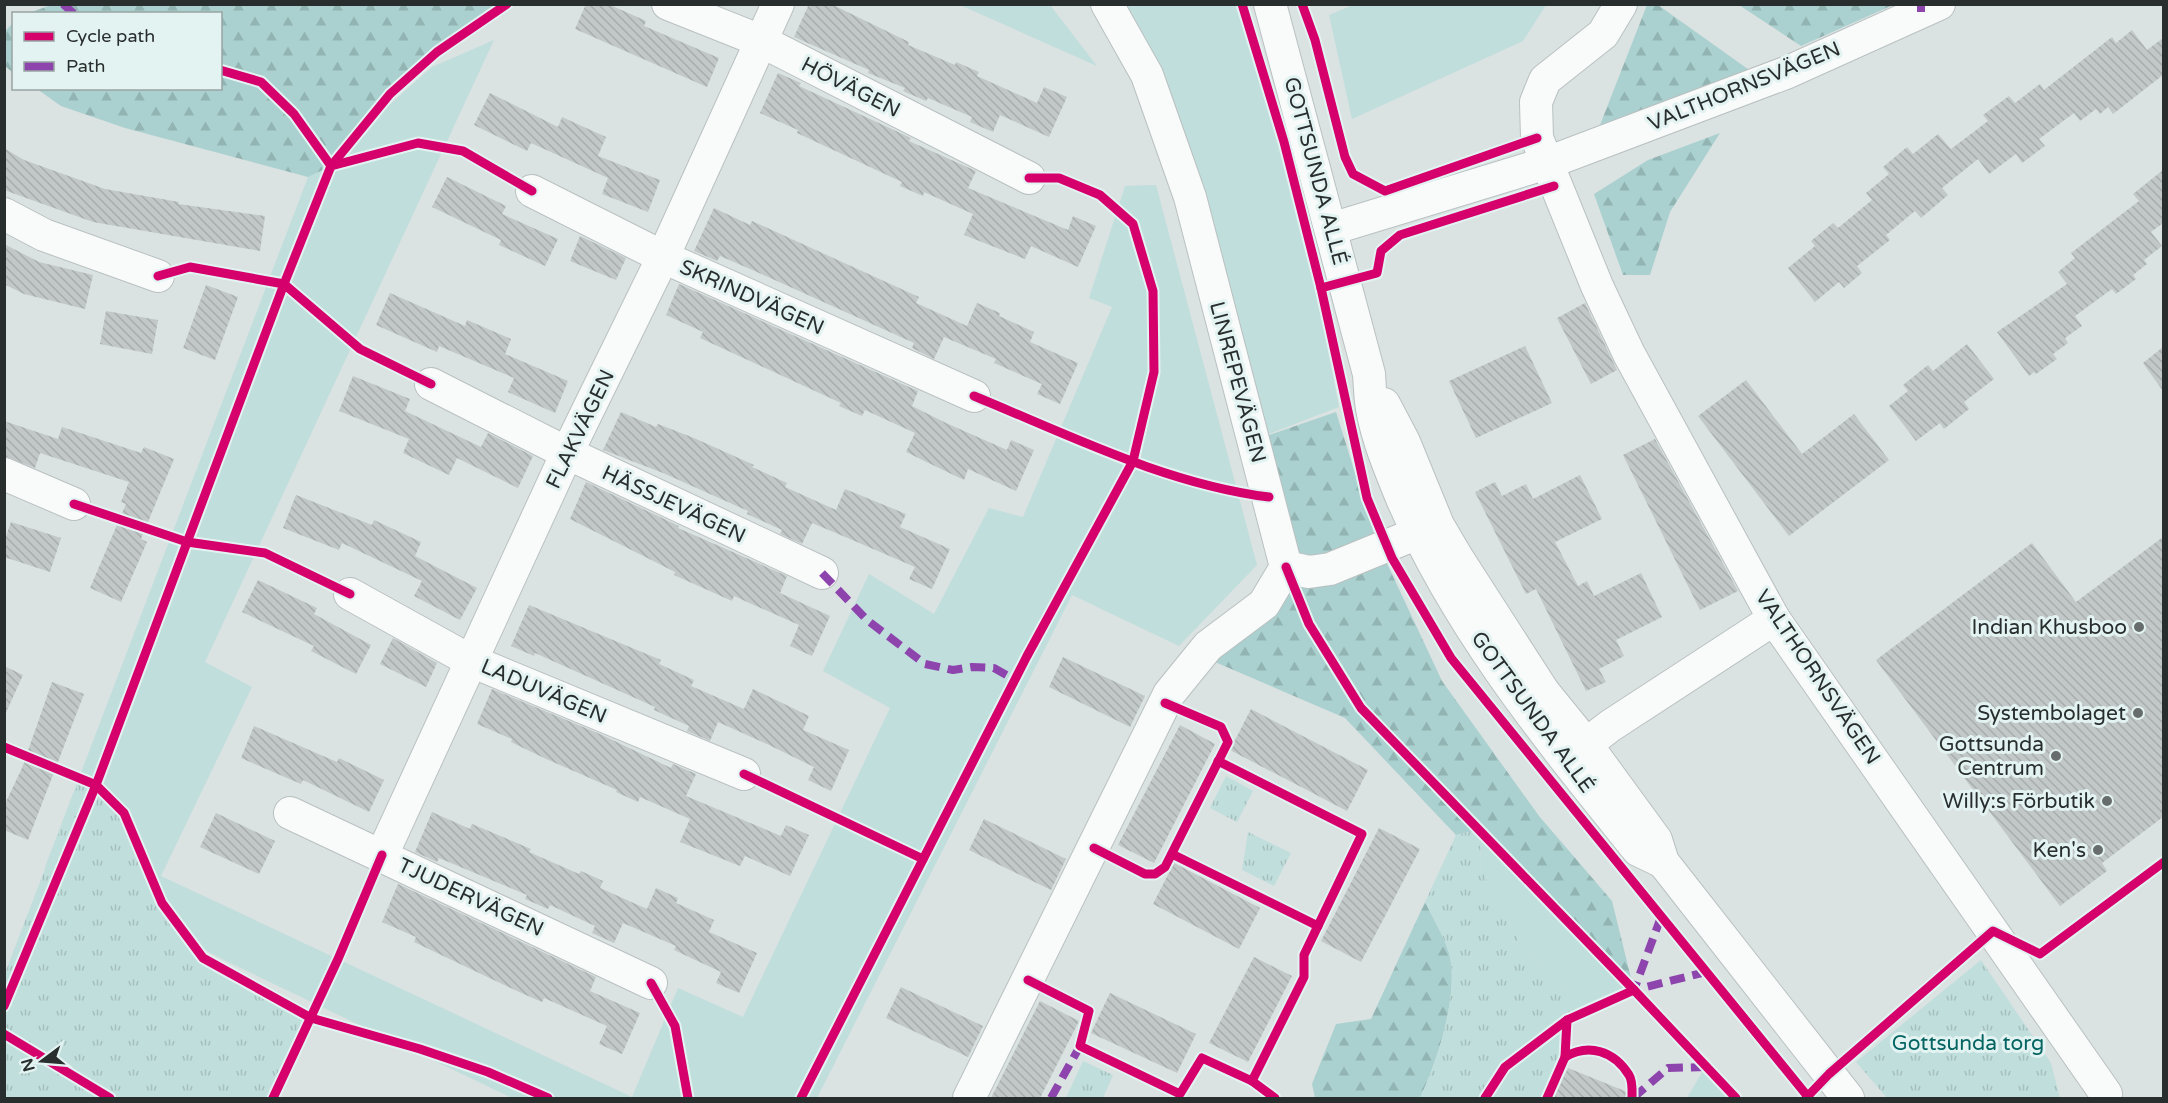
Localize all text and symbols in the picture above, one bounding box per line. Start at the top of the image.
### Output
legend [12,12,222,90]
text: Cycle path [66,25,155,47]
street label: VALTHORNSVÄGEN [1644,36,1844,137]
street label: HÖVÄGEN [797,52,904,123]
text: Path [66,55,105,77]
street label: GOTTSUNDA ALLÉ [1278,74,1353,268]
street label: SKRINDVÄGEN [676,254,828,340]
street label: LINREPEVÄGEN [1204,299,1271,466]
street label: FLAKVÄGEN [541,366,620,493]
street label: HÄSSJEVÄGEN [598,460,750,549]
street label: VALTHORNSVÄGEN [1750,585,1885,769]
place label: Indian Khusboo [1971,615,2127,640]
marker: Indian Khusboo [2132,620,2146,634]
street label: GOTTSUNDA ALLÉ [1466,627,1600,798]
street label: LADUVÄGEN [477,654,610,729]
place label: Systembolaget [1977,701,2126,726]
marker: Systembolaget [2131,706,2145,720]
place label: Gottsunda Centrum [1939,732,2044,781]
marker: Gottsunda Centrum [2049,749,2063,763]
place label: Willy:s Förbutik [1943,789,2095,814]
marker: Willy:s Förbutik [2100,794,2114,808]
place label: Ken's [2033,838,2086,863]
marker: Ken's [2091,843,2105,857]
street label: TJUDERVÄGEN [394,853,548,942]
north arrow [12,1031,72,1091]
park label: Gottsunda torg [1892,1031,2044,1056]
text: N [17,1056,40,1074]

